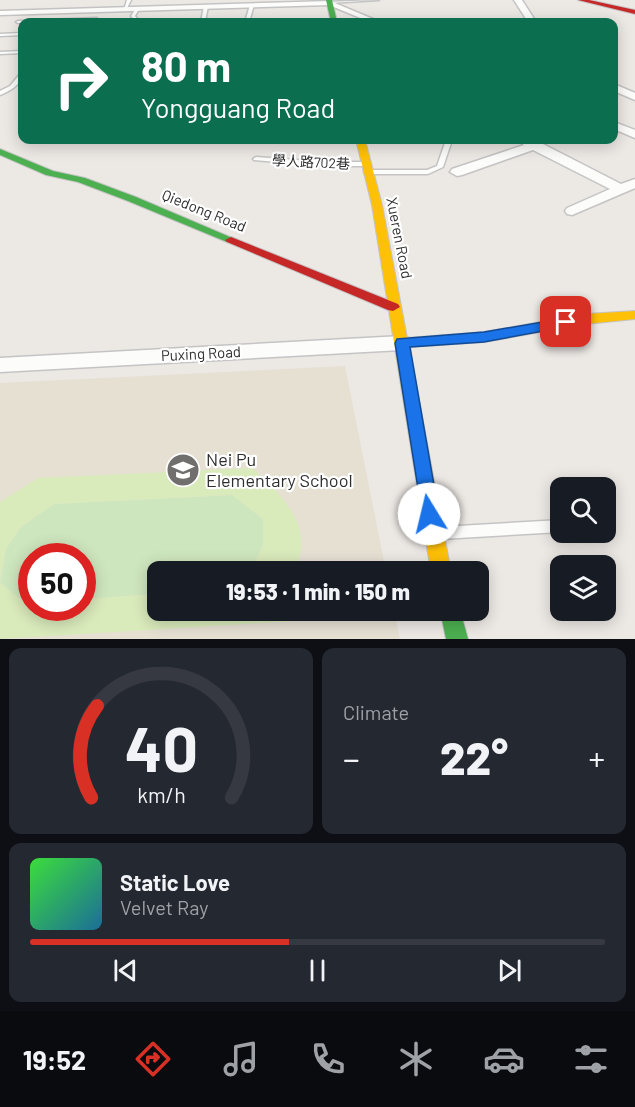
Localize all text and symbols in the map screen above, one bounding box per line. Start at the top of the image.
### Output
text: 80 m [141,40,231,90]
icon: right [42,42,120,120]
text: Yongguang Road [141,91,335,123]
street label: 學人路702巷 [272,151,350,172]
street label: Qiedong Road [160,185,249,235]
street label: Xueren Road [383,196,417,280]
pin [540,296,591,347]
icon: arrive [549,305,582,338]
street label: Puxing Road [160,342,241,364]
place label: Nei Pu Elementary School [206,448,353,491]
school or university icon: Nei Pu Elementary School [165,452,201,488]
map controls [550,477,616,621]
button: search [550,477,616,543]
position arrow [397,482,461,546]
speed limit sign: 50 [18,543,96,621]
button: layers [550,555,616,621]
text: 19:53 · 1 min · 150 m [226,578,410,604]
text: Climate [343,700,409,724]
text: 40 [124,710,198,784]
text: 22° [440,730,508,784]
text: − [343,738,360,778]
text: + [588,738,605,778]
text: km/h [137,782,185,807]
text: Static Love [120,869,230,895]
text: Velvet Ray [120,895,209,919]
icon: previous [109,954,142,987]
icon: pause [301,954,334,987]
icon: next [493,954,526,987]
icon: directions [132,1038,174,1080]
icon: music [220,1038,262,1080]
icon: phone [307,1038,349,1080]
icon: climate [395,1038,437,1080]
icon: car [483,1038,525,1080]
icon: filters [570,1038,612,1080]
text: 19:52 [23,1043,86,1075]

